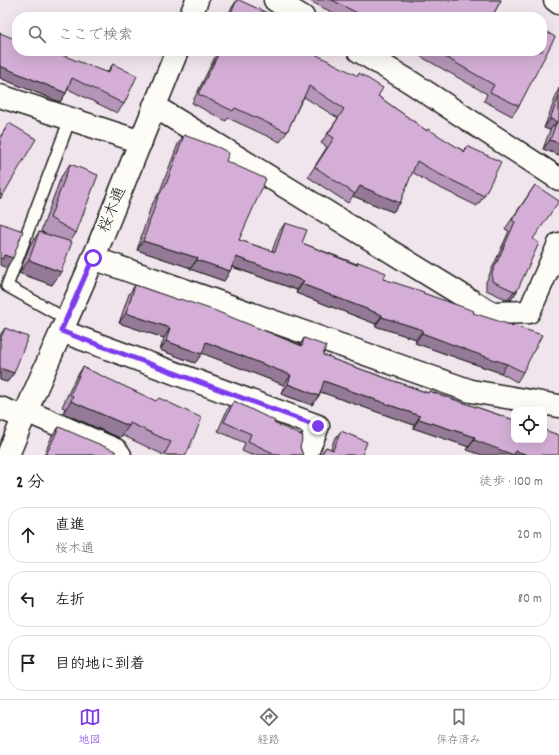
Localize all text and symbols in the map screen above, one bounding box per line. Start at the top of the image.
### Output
search box [12,12,547,56]
icon: search [26,23,48,45]
text: ここで検索 [58,25,133,47]
street label: 桜木通 [93,183,133,237]
route start [84,249,102,267]
map controls [511,407,547,443]
button: locate [511,407,547,443]
route end [309,417,327,435]
text: 2 分 [16,472,44,496]
text: 徒歩 · 100 m [479,473,543,492]
text: 直進 [55,515,85,537]
icon: ahead [17,524,39,546]
text: 20 m [517,526,542,545]
text: 桜木通 [55,540,94,559]
icon: left [17,588,39,610]
text: 左折 [55,590,85,612]
text: 80 m [518,590,542,609]
icon: arrive [17,652,39,674]
text: 目的地に到着 [55,654,145,676]
tab: 地図 [79,706,101,749]
tab: 経路 [258,706,280,749]
tab: 保存済み [437,706,481,749]

